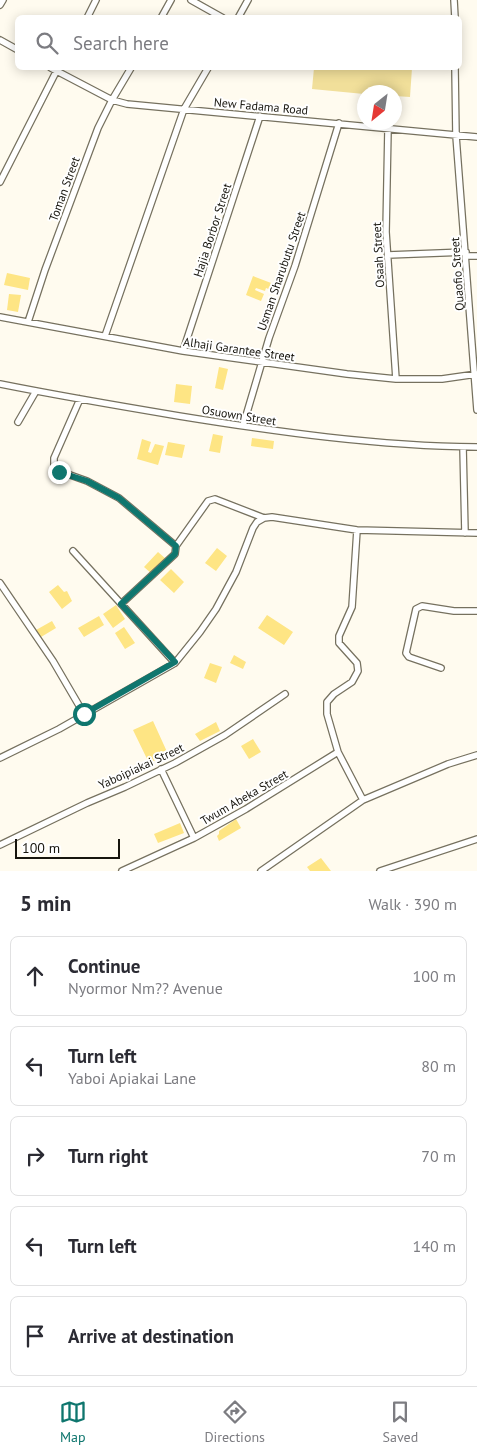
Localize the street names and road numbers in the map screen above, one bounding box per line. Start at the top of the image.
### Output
street label: New Fadama Road [213,94,309,118]
street label: Toman Street [45,155,83,223]
street label: Hajia Borbor Street [190,181,234,279]
street label: Usman Sharubutu Street [254,209,308,333]
street label: Osaah Street [369,222,387,288]
street label: Quaofio Street [447,237,467,311]
street label: Alhaji Garantee Street [182,334,296,364]
street label: Osuown Street [201,402,277,428]
street label: Yaboipiakai Street [96,740,186,792]
street label: Twum Abeka Street [198,766,290,828]

